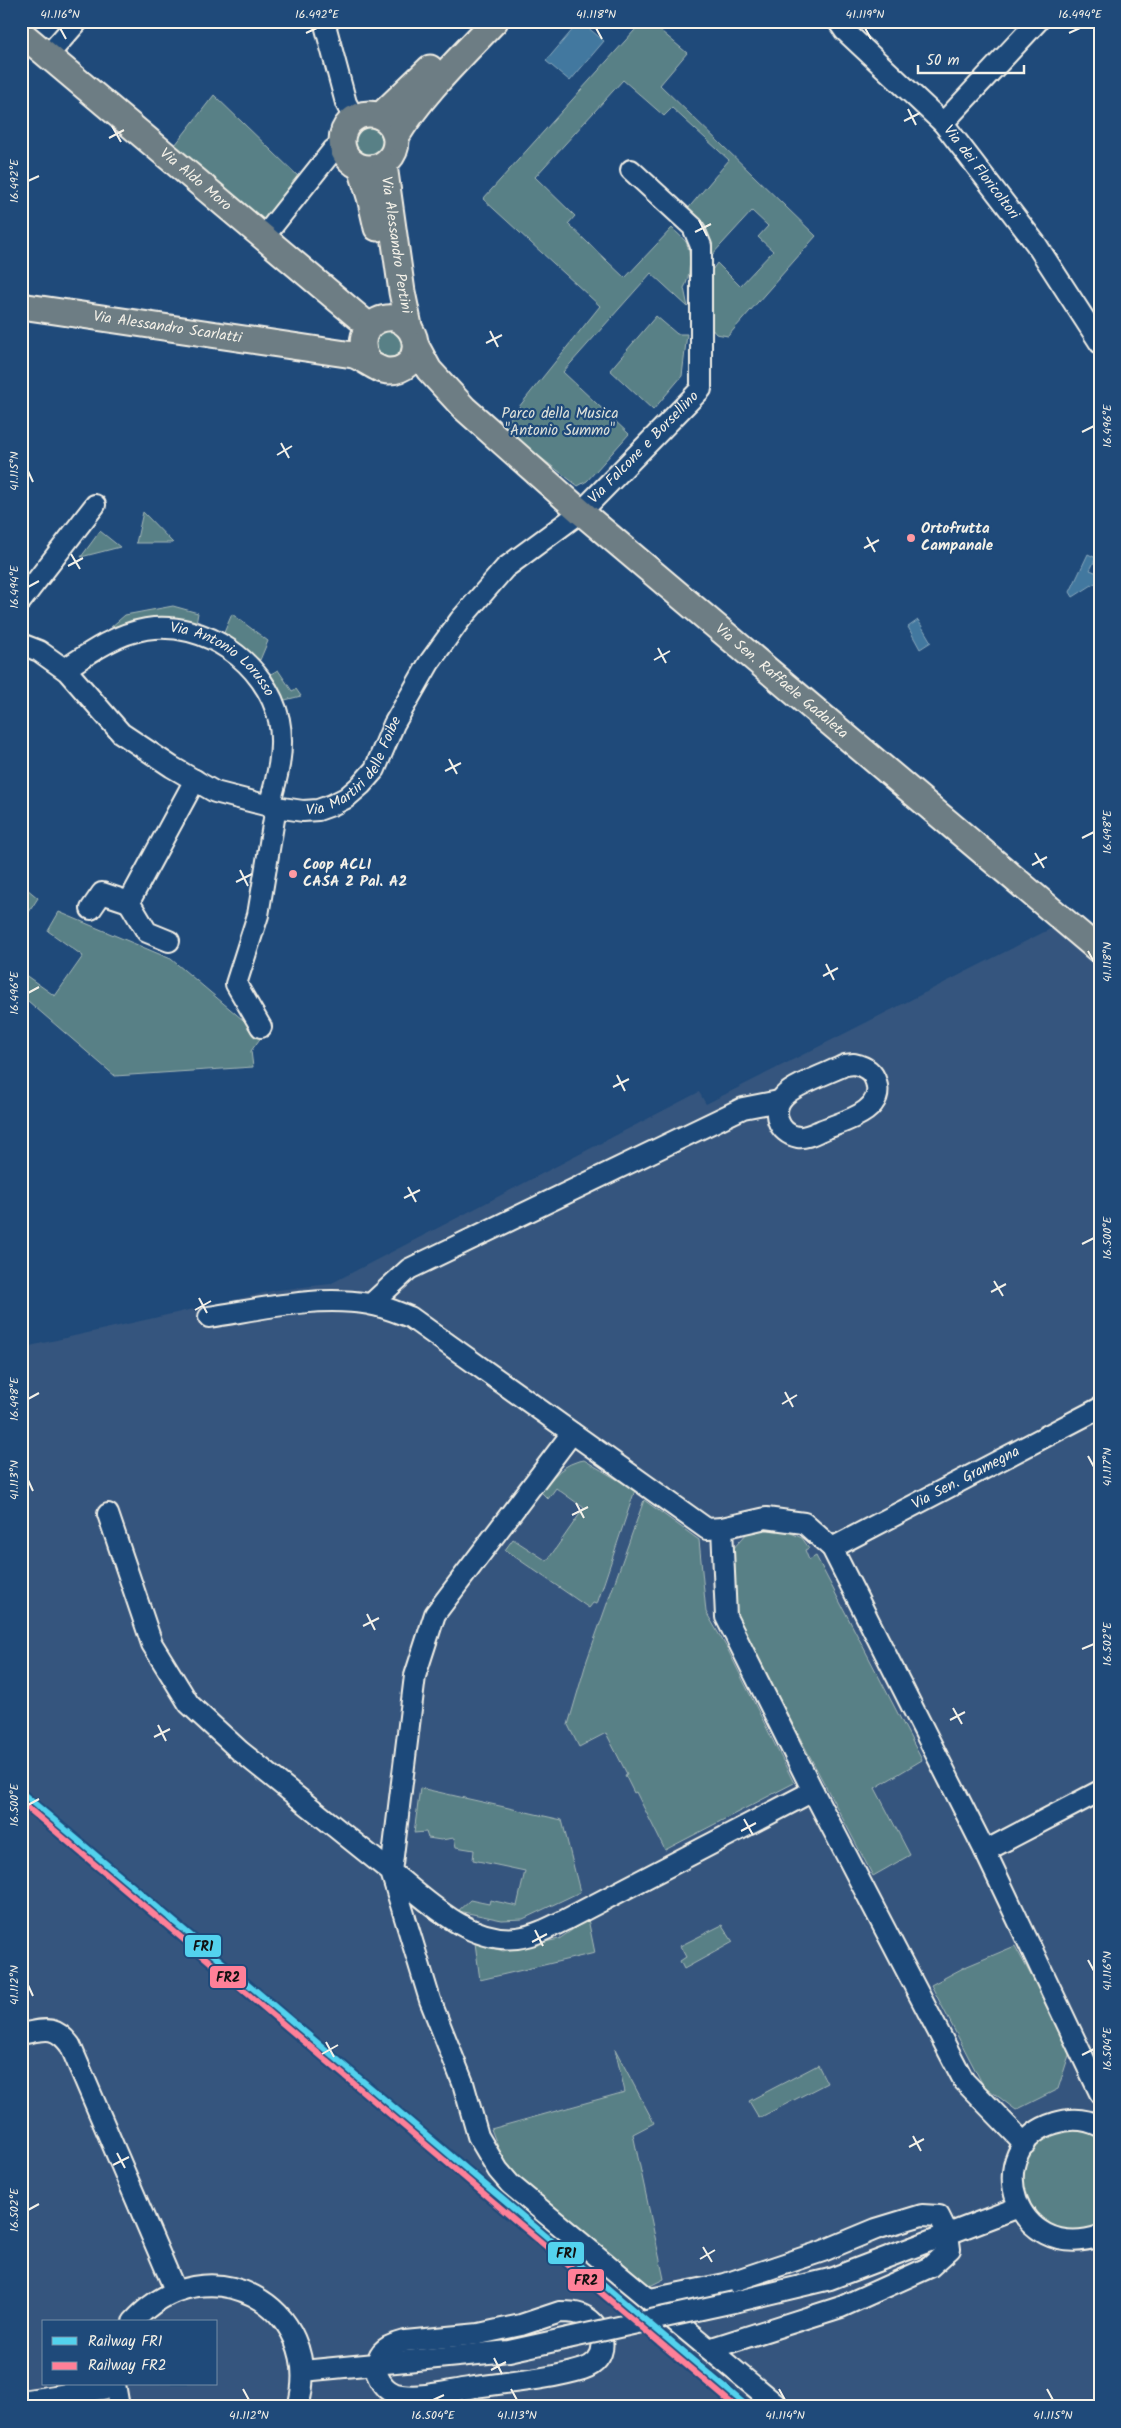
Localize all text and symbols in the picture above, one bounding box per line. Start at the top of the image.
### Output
text: 41.116°N [40,5,80,24]
text: 16.492°E [295,5,340,24]
text: 41.118°N [576,5,616,24]
text: 41.119°N [846,5,884,24]
text: 16.494°E [1058,5,1103,24]
scale bar [918,42,1025,74]
text: 50 m [926,49,960,73]
street label: Via dei Floricoltori [937,120,1026,226]
street label: Via Aldo Moro [154,142,237,218]
text: 16.492°E [5,158,24,203]
street label: Via Alessandro Pertini [374,175,418,317]
street label: Via Alessandro Scarlatti [92,305,245,351]
street label: Via Falcone e Borsellino [583,385,705,510]
park label: Parco della Musica "Antonio Summo" [502,402,619,443]
text: 16.496°E [1098,403,1117,448]
text: 41.115°N [5,451,24,491]
place label: Ortofrutta Campanale [921,517,994,558]
marker: Ortofrutta Campanale [905,532,917,544]
text: 16.494°E [5,564,24,609]
street label: Via Antonio Lorusso [169,616,281,701]
street label: Via Sen. Raffaele Gadaleta [709,618,853,745]
street label: Via Martiri delle Foibe [305,712,408,823]
text: 16.498°E [1098,809,1117,854]
place label: Coop ACLI CASA 2 Pal. A2 [303,853,407,894]
marker: Coop ACLI CASA 2 Pal. A2 [287,868,299,880]
text: 41.118°N [1098,942,1117,982]
text: 16.496°E [5,970,24,1015]
text: 16.500°E [1098,1216,1117,1259]
text: 16.498°E [5,1376,24,1421]
street label: Via Sen. Gramegna [908,1440,1024,1516]
text: 41.117°N [1098,1448,1117,1486]
text: 41.113°N [5,1460,24,1500]
text: 16.502°E [1098,1621,1117,1666]
text: 16.500°E [5,1783,24,1826]
line badge: FR1 [184,1934,222,1958]
text: FR1 [193,1936,214,1958]
text: 41.116°N [1098,1951,1117,1991]
text: 41.112°N [5,1965,24,2005]
line badge: FR2 [209,1965,247,1989]
text: FR2 [216,1967,240,1989]
text: 16.504°E [1098,2026,1117,2071]
text: 16.502°E [5,2187,24,2232]
line badge: FR1 [547,2241,585,2265]
text: FR1 [556,2243,577,2265]
line badge: FR2 [567,2268,605,2292]
text: FR2 [574,2270,598,2292]
legend [42,2320,218,2386]
text: Railway FR1 [88,2330,163,2354]
text: Railway FR2 [88,2354,167,2378]
text: 41.112°N [229,2406,269,2425]
text: 16.504°E [411,2406,456,2425]
text: 41.113°N [497,2406,537,2425]
text: 41.114°N [765,2406,805,2425]
text: 41.115°N [1033,2406,1073,2425]

